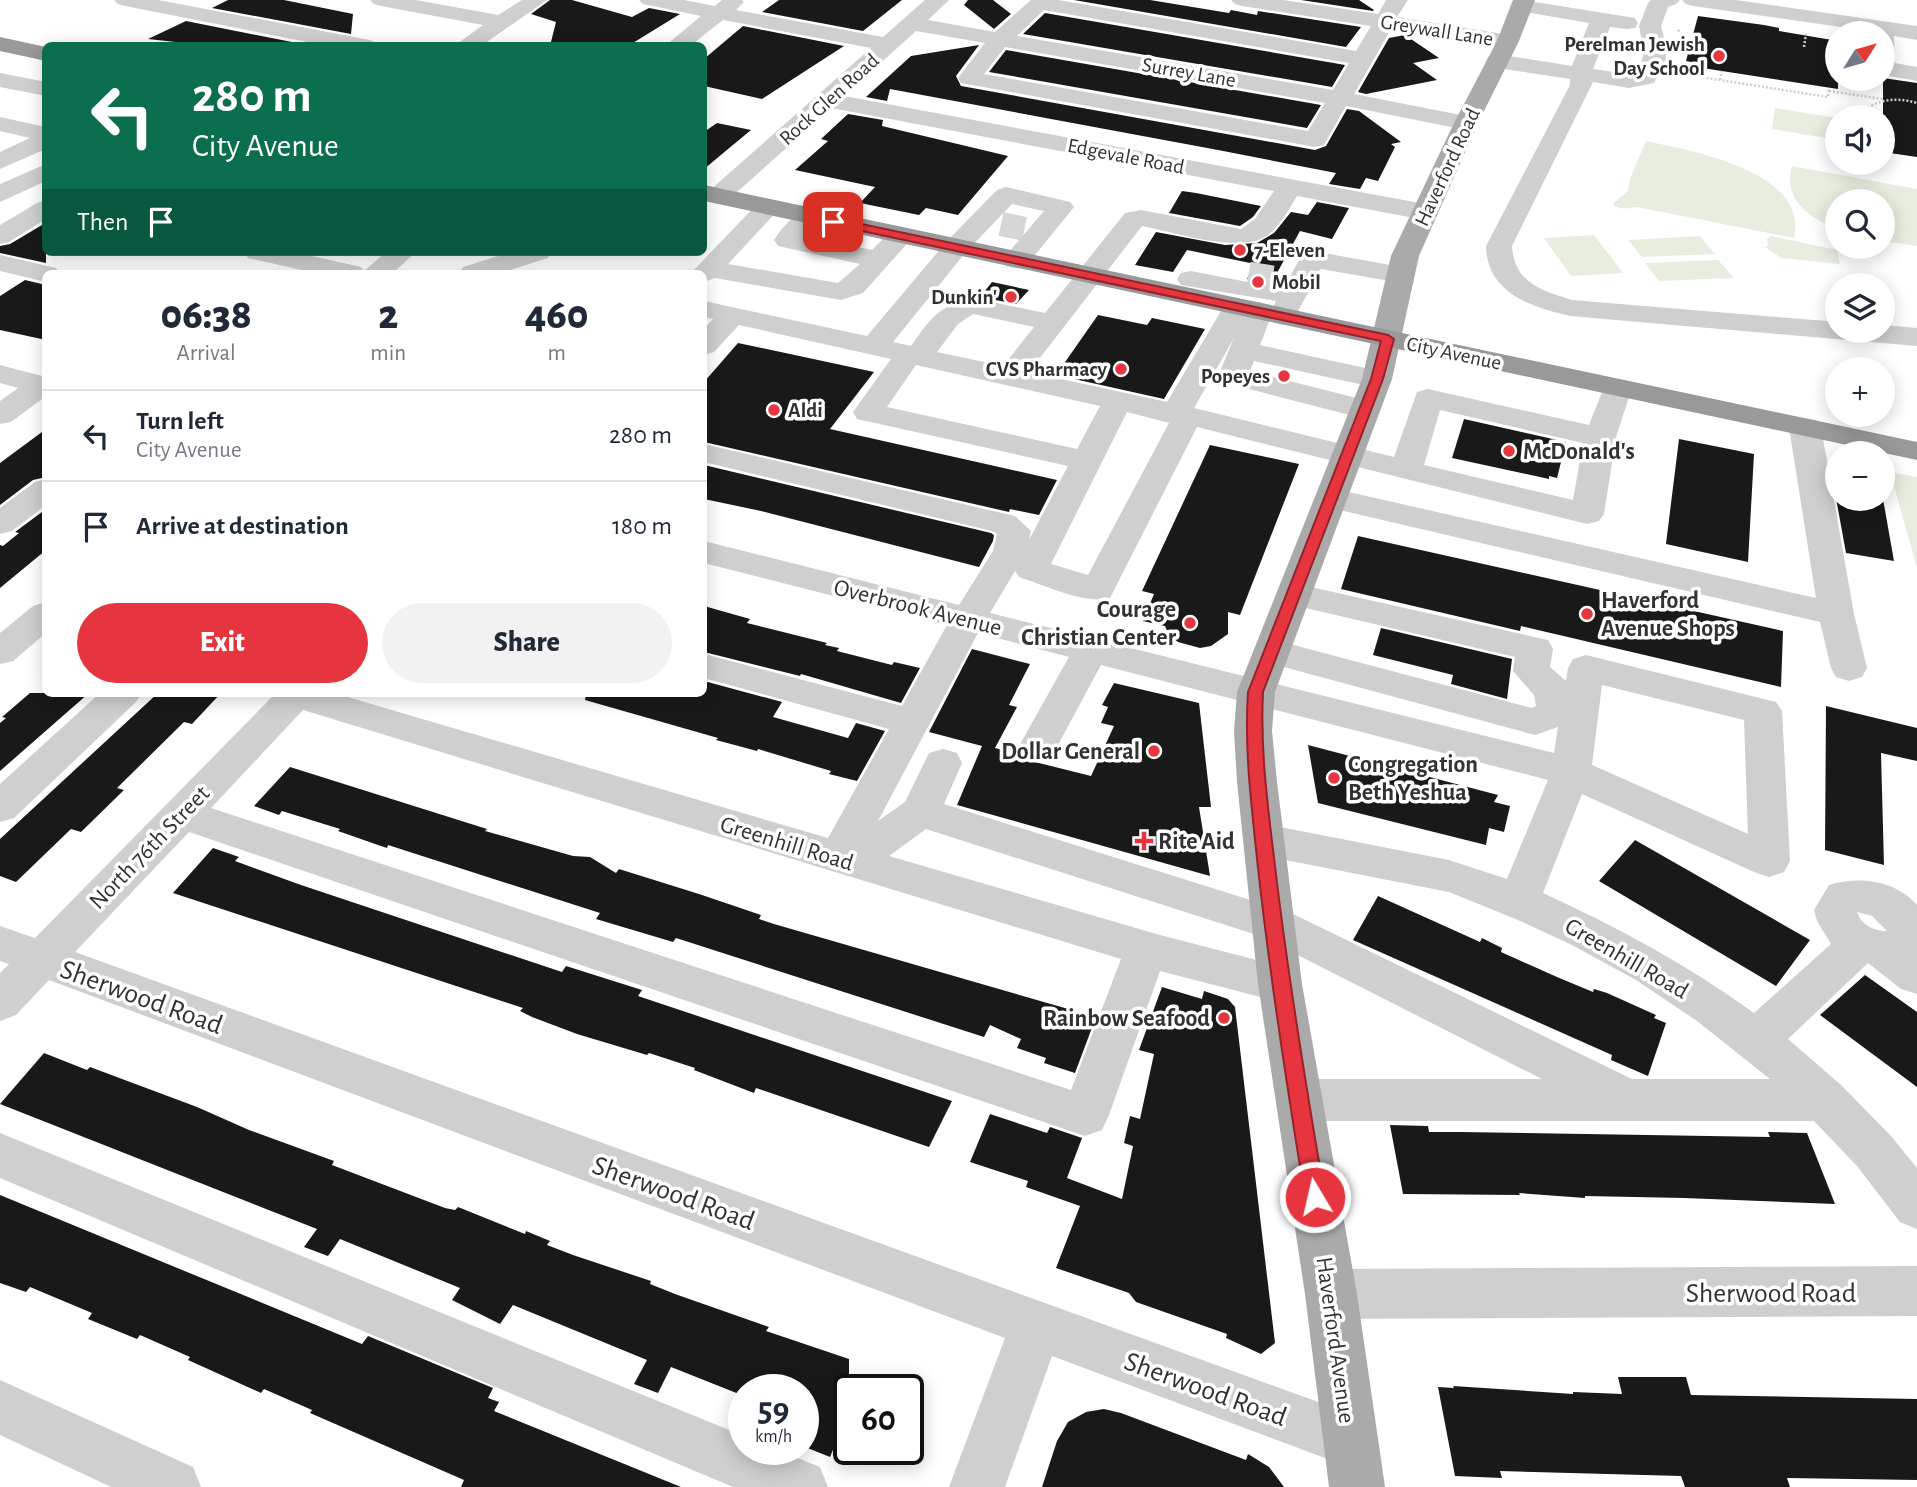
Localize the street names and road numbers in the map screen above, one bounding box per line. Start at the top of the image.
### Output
street label: Greywall Lane [1379,11,1495,50]
street label: Rock Glen Road [776,49,883,149]
street label: Surrey Lane [1140,54,1237,91]
street label: Haverford Road [1411,105,1484,229]
street label: Edgevale Road [1066,135,1186,178]
street label: City Avenue [1405,333,1503,374]
street label: Overbrook Avenue [831,576,1004,640]
street label: North 76th Street [85,781,215,914]
street label: Greenhill Road [717,812,856,876]
street label: Greenhill Road [1561,914,1692,1004]
street label: Sherwood Road [56,956,226,1040]
street label: Sherwood Road [588,1152,758,1236]
street label: Haverford Avenue [1311,1255,1359,1425]
street label: Sherwood Road [1686,1280,1856,1308]
street label: Sherwood Road [1120,1348,1290,1432]

